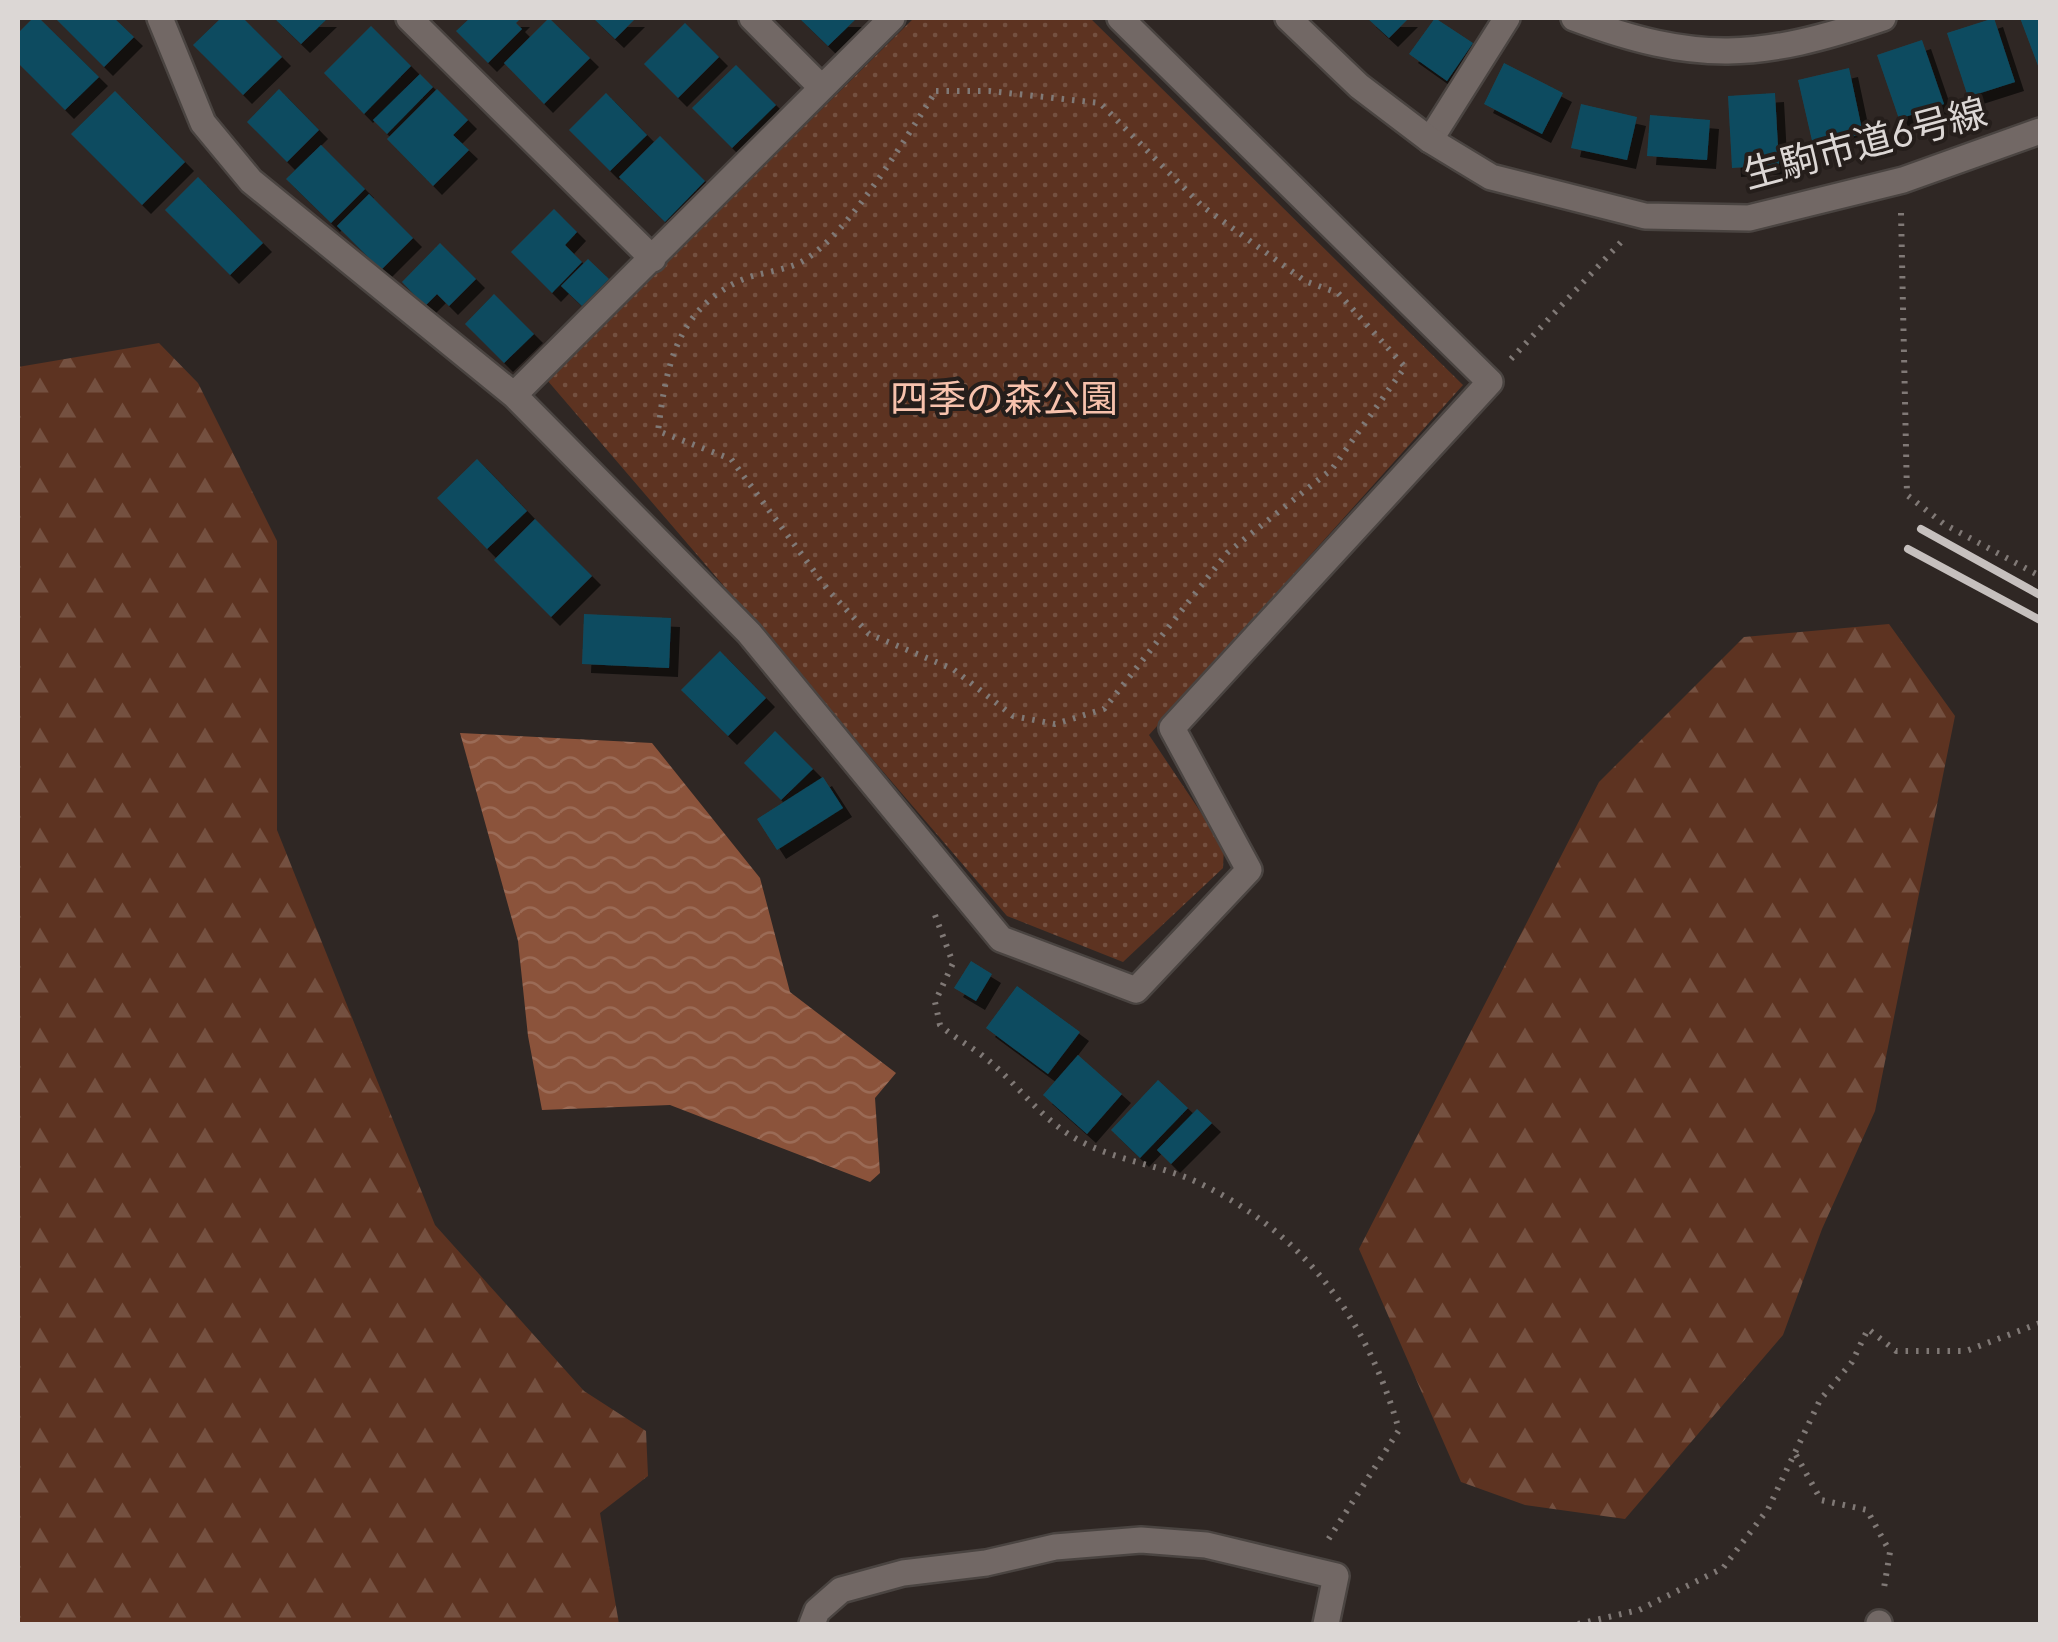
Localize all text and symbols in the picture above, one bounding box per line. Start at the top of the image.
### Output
street label: 生駒市道6号線 [1737,84,1993,202]
park label: 四季の森公園 [890,371,1118,426]

